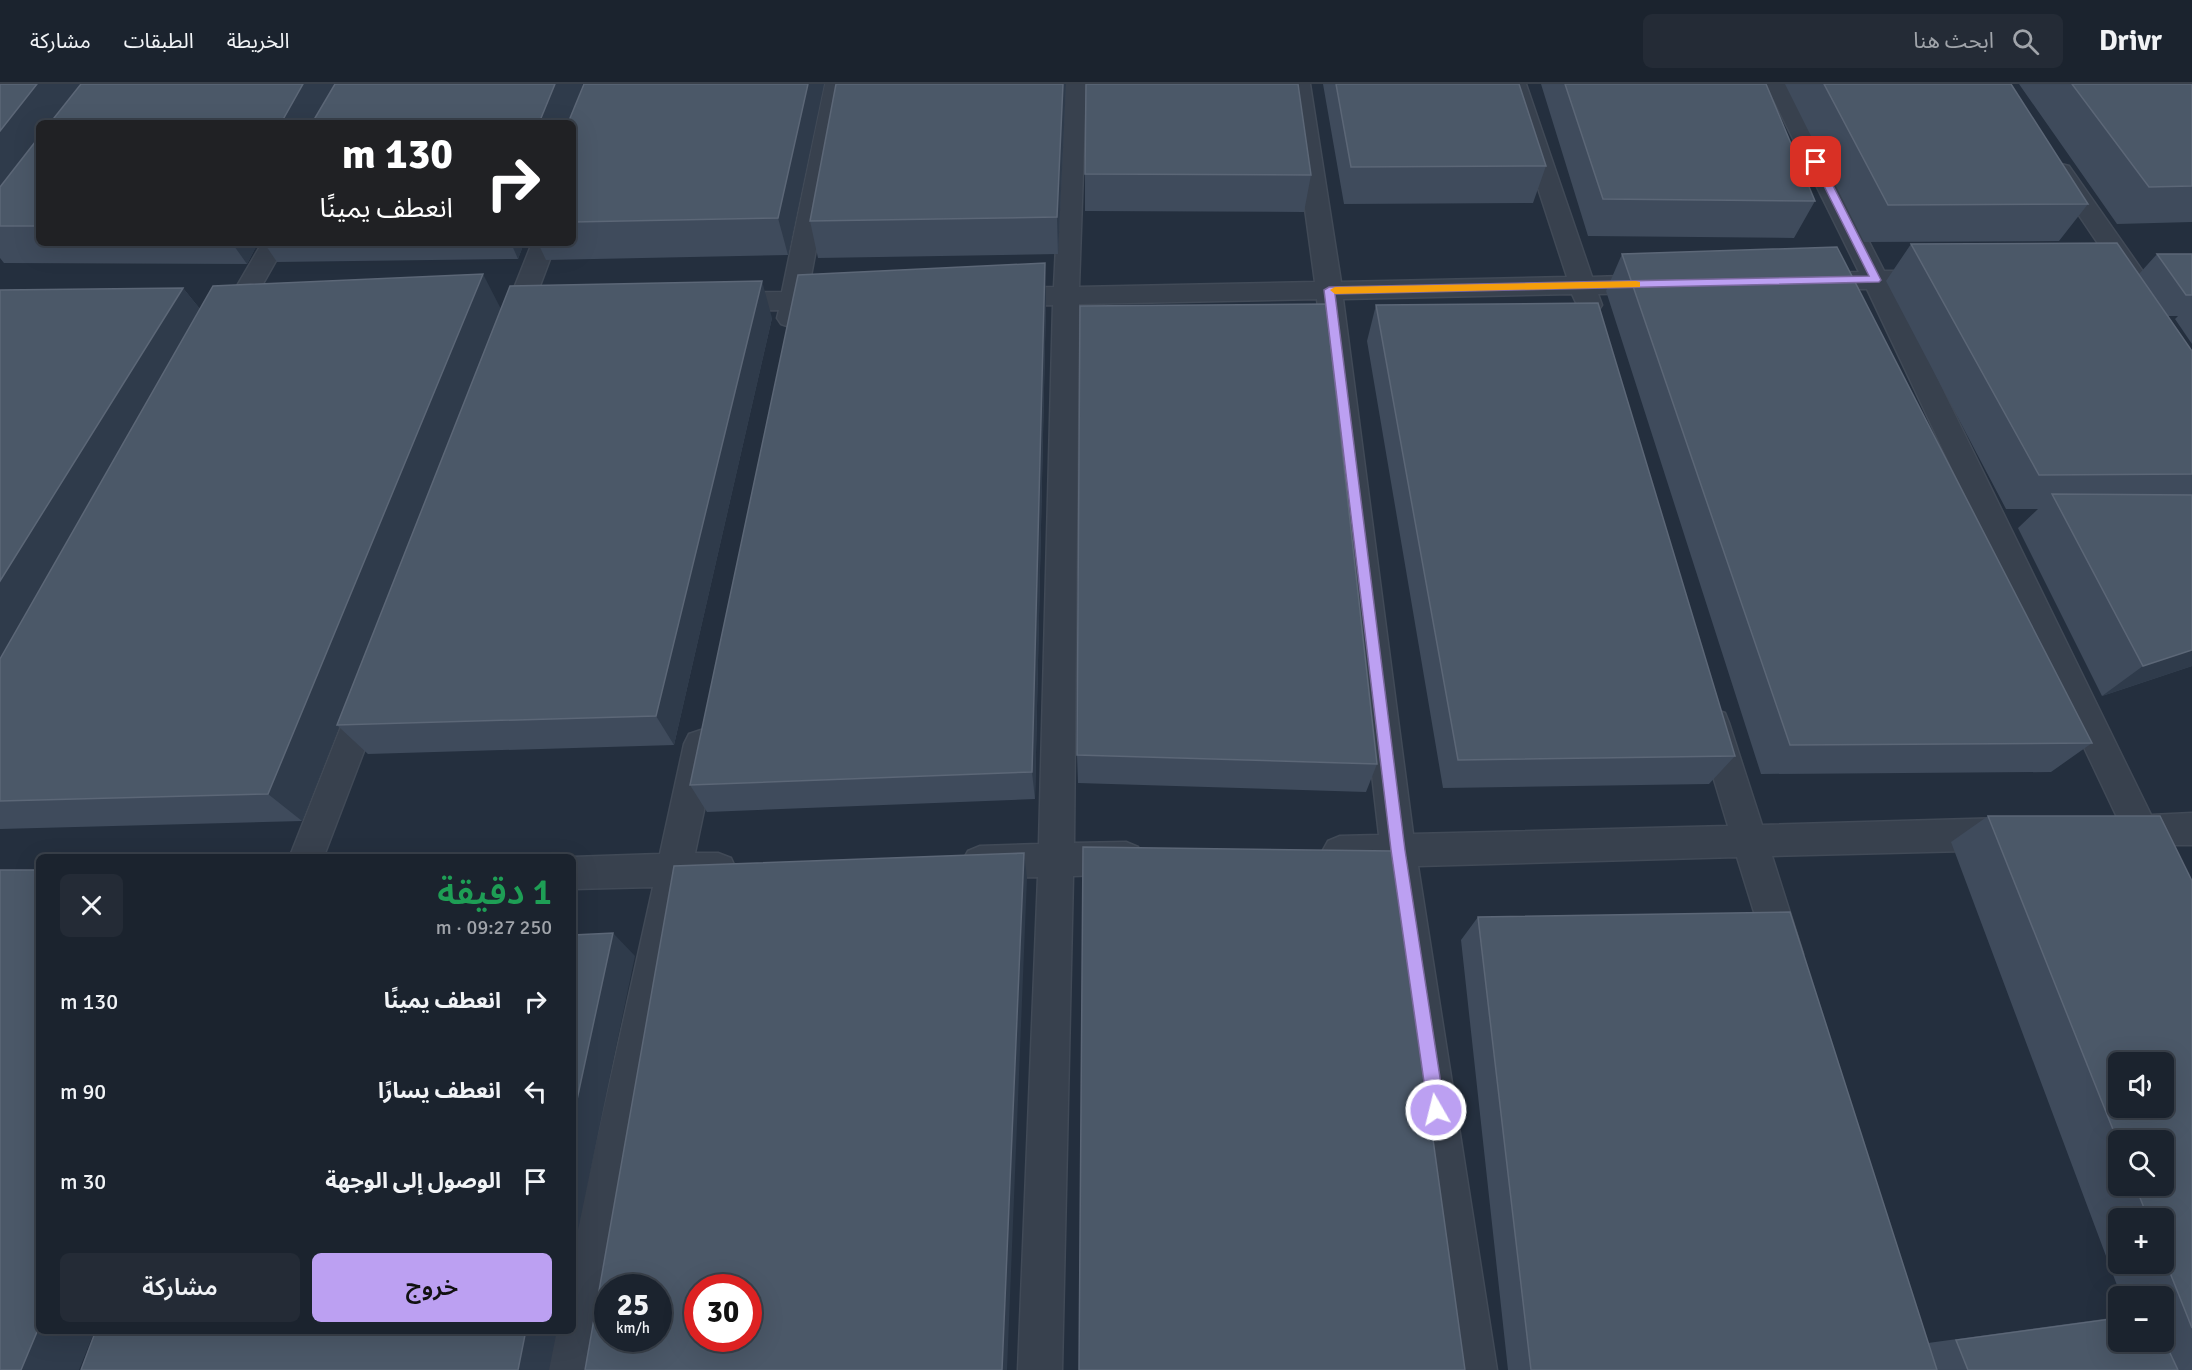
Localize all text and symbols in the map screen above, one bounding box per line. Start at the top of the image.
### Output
search box [1643,14,2063,68]
text: Drivr [2099,24,2162,58]
icon: search [2009,25,2042,58]
text: ابحث هنا [1913,27,1994,54]
text: مشاركة [30,28,91,54]
text: الطبقات [124,28,194,54]
text: الخريطة [227,28,290,54]
text: 130 m [342,129,453,180]
pin [1790,136,1841,187]
icon: right [474,144,552,222]
icon: arrive [1799,145,1832,178]
text: انعطف يمينًا [320,192,453,225]
text: 1 دقيقة [437,870,552,915]
button: close [60,874,123,937]
text: 250 m · 09:27 [436,915,552,940]
icon: right [519,985,552,1018]
text: انعطف يمينًا [384,987,501,1014]
text: 130 m [60,988,118,1015]
map controls [2108,1052,2174,1352]
button: sound [2108,1052,2174,1118]
icon: left [519,1075,552,1108]
text: انعطف يسارًا [378,1077,501,1104]
text: 90 m [60,1078,106,1105]
position arrow [1404,1078,1468,1142]
button: search [2108,1130,2174,1196]
icon: arrive [519,1165,552,1198]
text: الوصول إلى الوجهة [325,1167,501,1194]
text: 30 m [60,1168,106,1195]
button: + [2108,1208,2174,1274]
button: مشاركة [60,1253,300,1322]
button: خروج [312,1253,552,1322]
speed limit sign: 30 [684,1274,762,1352]
button: − [2108,1286,2174,1352]
text: 25 [617,1287,649,1324]
text: km/h [616,1319,650,1337]

